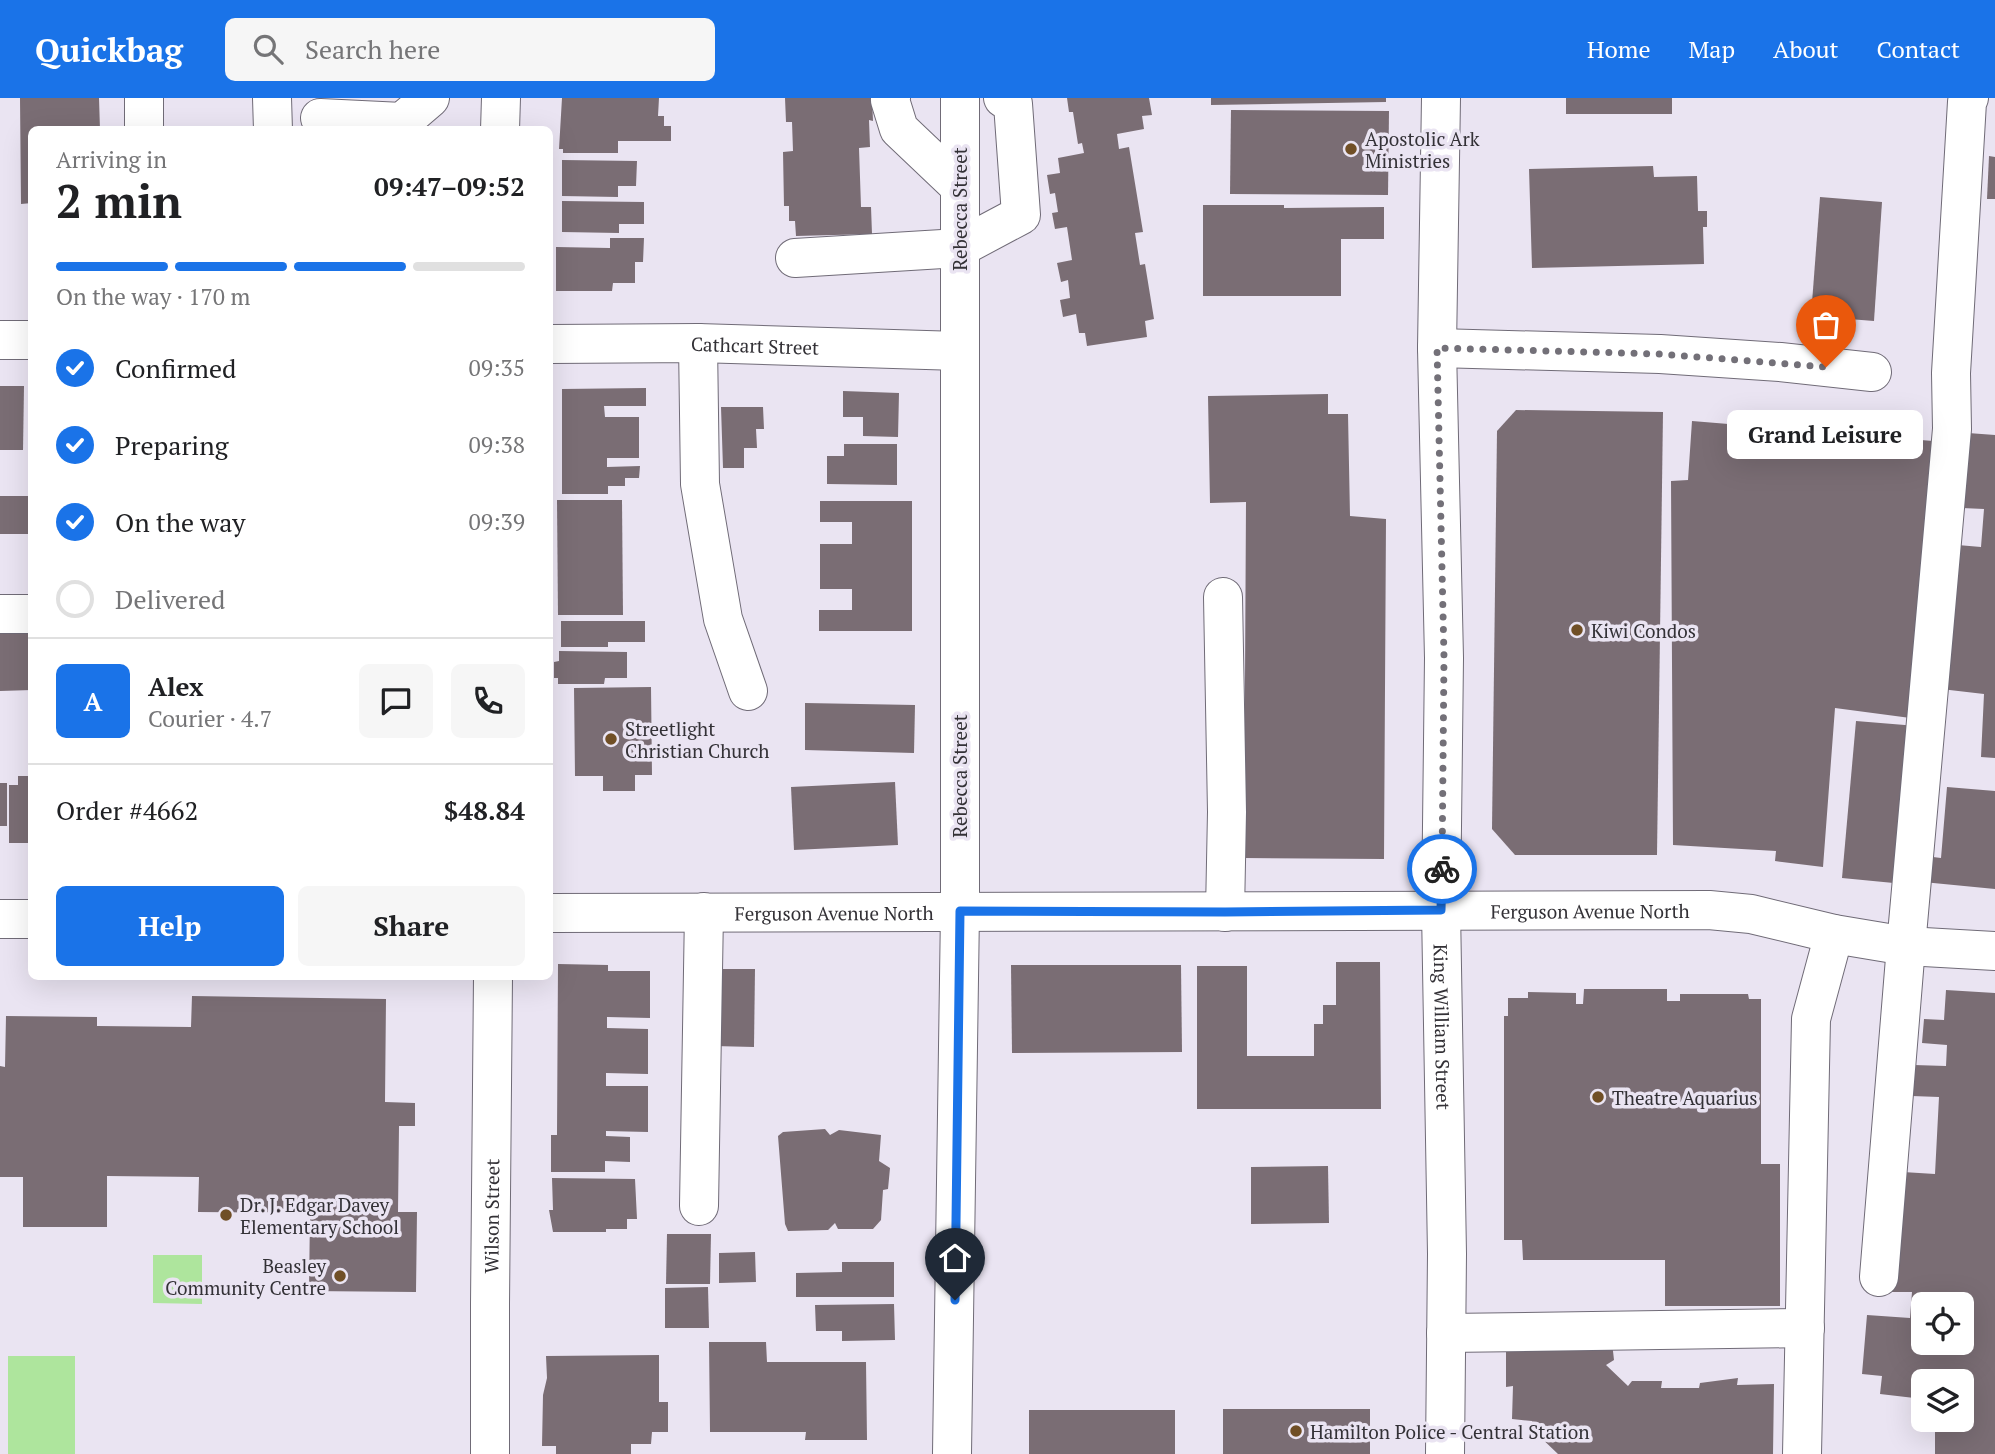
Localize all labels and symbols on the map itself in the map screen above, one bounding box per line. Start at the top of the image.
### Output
place label: Apostolic Ark Ministries [1365,126,1480,173]
marker: Apostolic Ark Ministries [1343,141,1359,157]
street label: Rebecca Street [947,147,972,271]
pin [1796,295,1856,367]
street label: Cathcart Street [691,330,819,359]
callout: Grand Leisure [1728,409,1924,458]
place label: Kiwi Condos [1591,618,1696,643]
marker: Kiwi Condos [1569,622,1585,638]
street label: Rebecca Street [947,714,972,838]
place label: Streetlight Christian Church [625,716,770,763]
marker: Streetlight Christian Church [603,731,619,747]
courier [1407,834,1477,904]
street label: Ferguson Avenue North [1490,898,1690,923]
street label: Ferguson Avenue North [734,900,934,925]
street label: King William Street [1429,944,1457,1110]
place label: Theatre Aquarius [1612,1085,1758,1110]
marker: Theatre Aquarius [1590,1089,1606,1105]
street label: Wilson Street [478,1159,504,1273]
place label: Dr. J. Edgar Davey Elementary School [240,1192,399,1239]
marker: Dr. J. Edgar Davey Elementary School [218,1207,234,1223]
pin [925,1228,985,1300]
place label: Beasley Community Centre [165,1253,326,1300]
marker: Beasley Community Centre [332,1268,348,1284]
place label: Hamilton Police - Central Station [1310,1419,1590,1444]
marker: Hamilton Police - Central Station [1288,1423,1304,1439]

